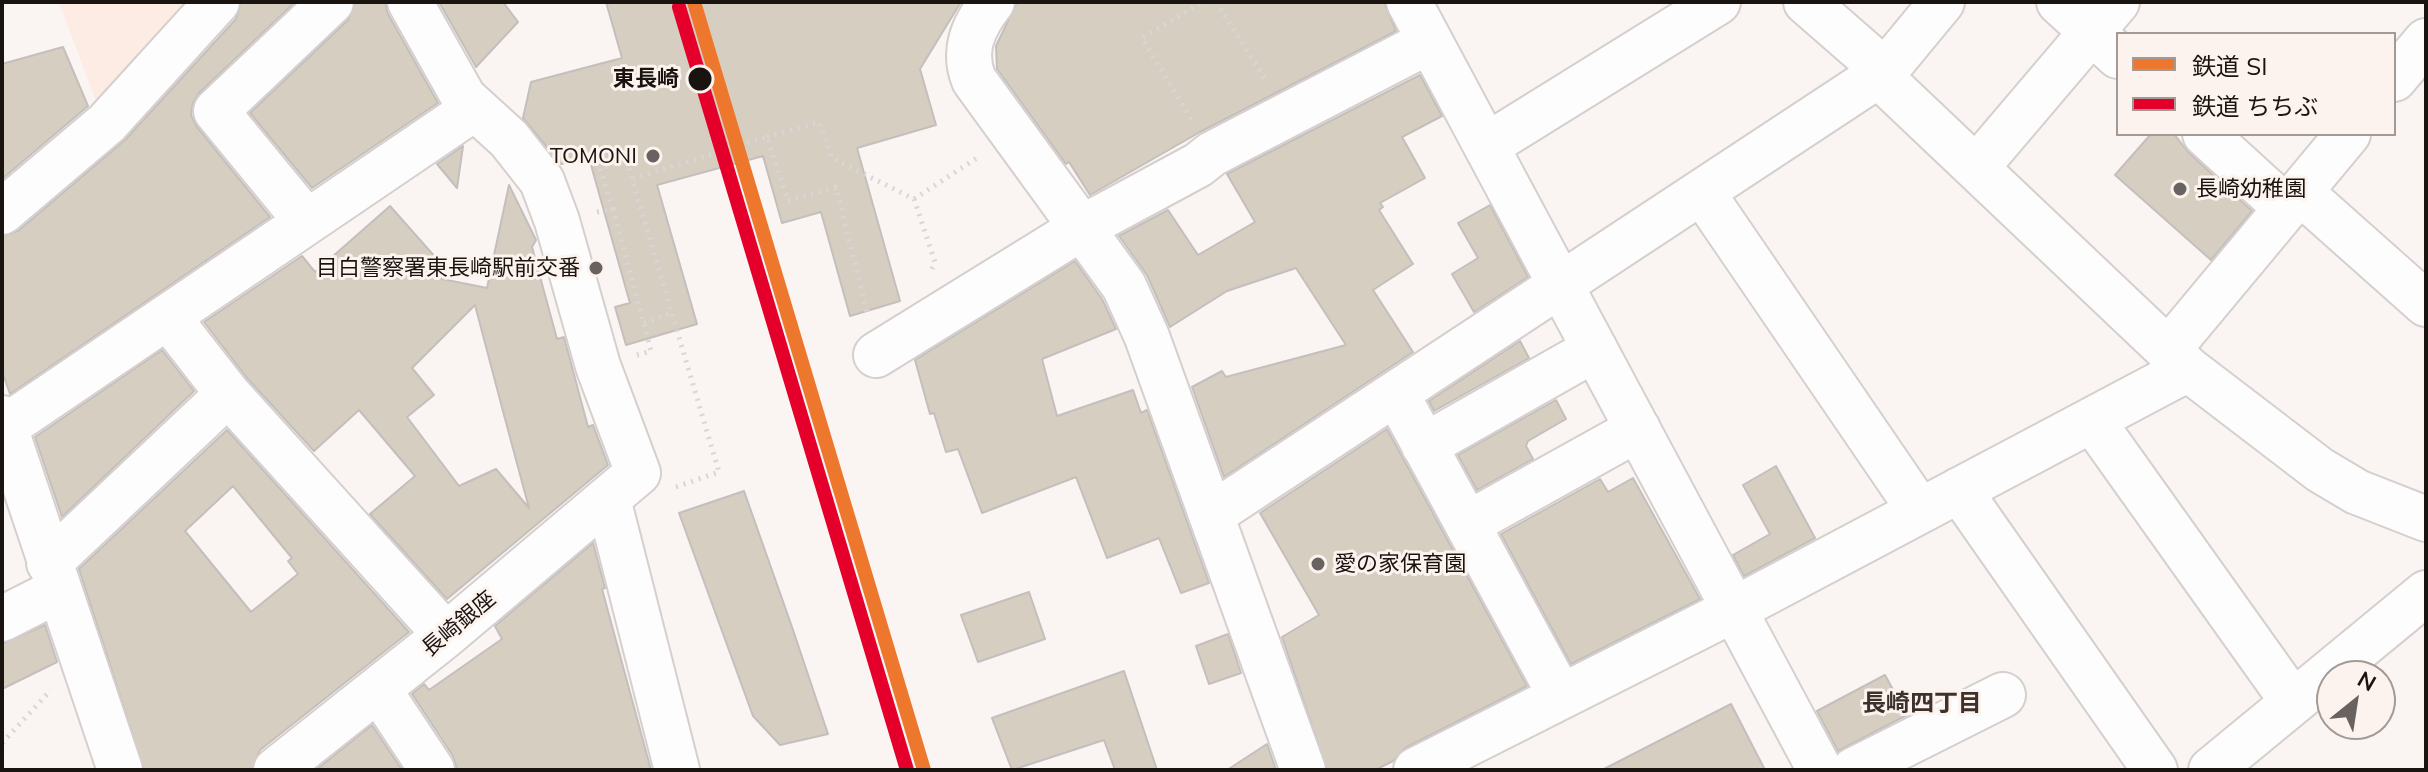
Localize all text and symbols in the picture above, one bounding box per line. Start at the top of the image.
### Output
legend [2116,32,2396,136]
text: 鉄道 SI [2192,51,2267,81]
marker: 東長崎 [686,65,714,93]
place label: 東長崎 [613,66,679,92]
text: 鉄道 ちちぶ [2192,91,2318,121]
place label: TOMONI [550,143,637,169]
marker: TOMONI [644,147,662,165]
place label: 長崎幼稚園 [2196,176,2306,202]
marker: 長崎幼稚園 [2171,180,2189,198]
place label: 目白警察署東長崎駅前交番 [316,255,580,281]
marker: 目白警察署東長崎駅前交番 [587,259,605,277]
place label: 愛の家保育園 [1334,551,1466,577]
marker: 愛の家保育園 [1309,555,1327,573]
street label: 長崎銀座 [417,586,501,662]
north arrow [2316,660,2396,740]
text: N [2353,665,2381,697]
district label: 長崎四丁目 [1862,690,1982,718]

